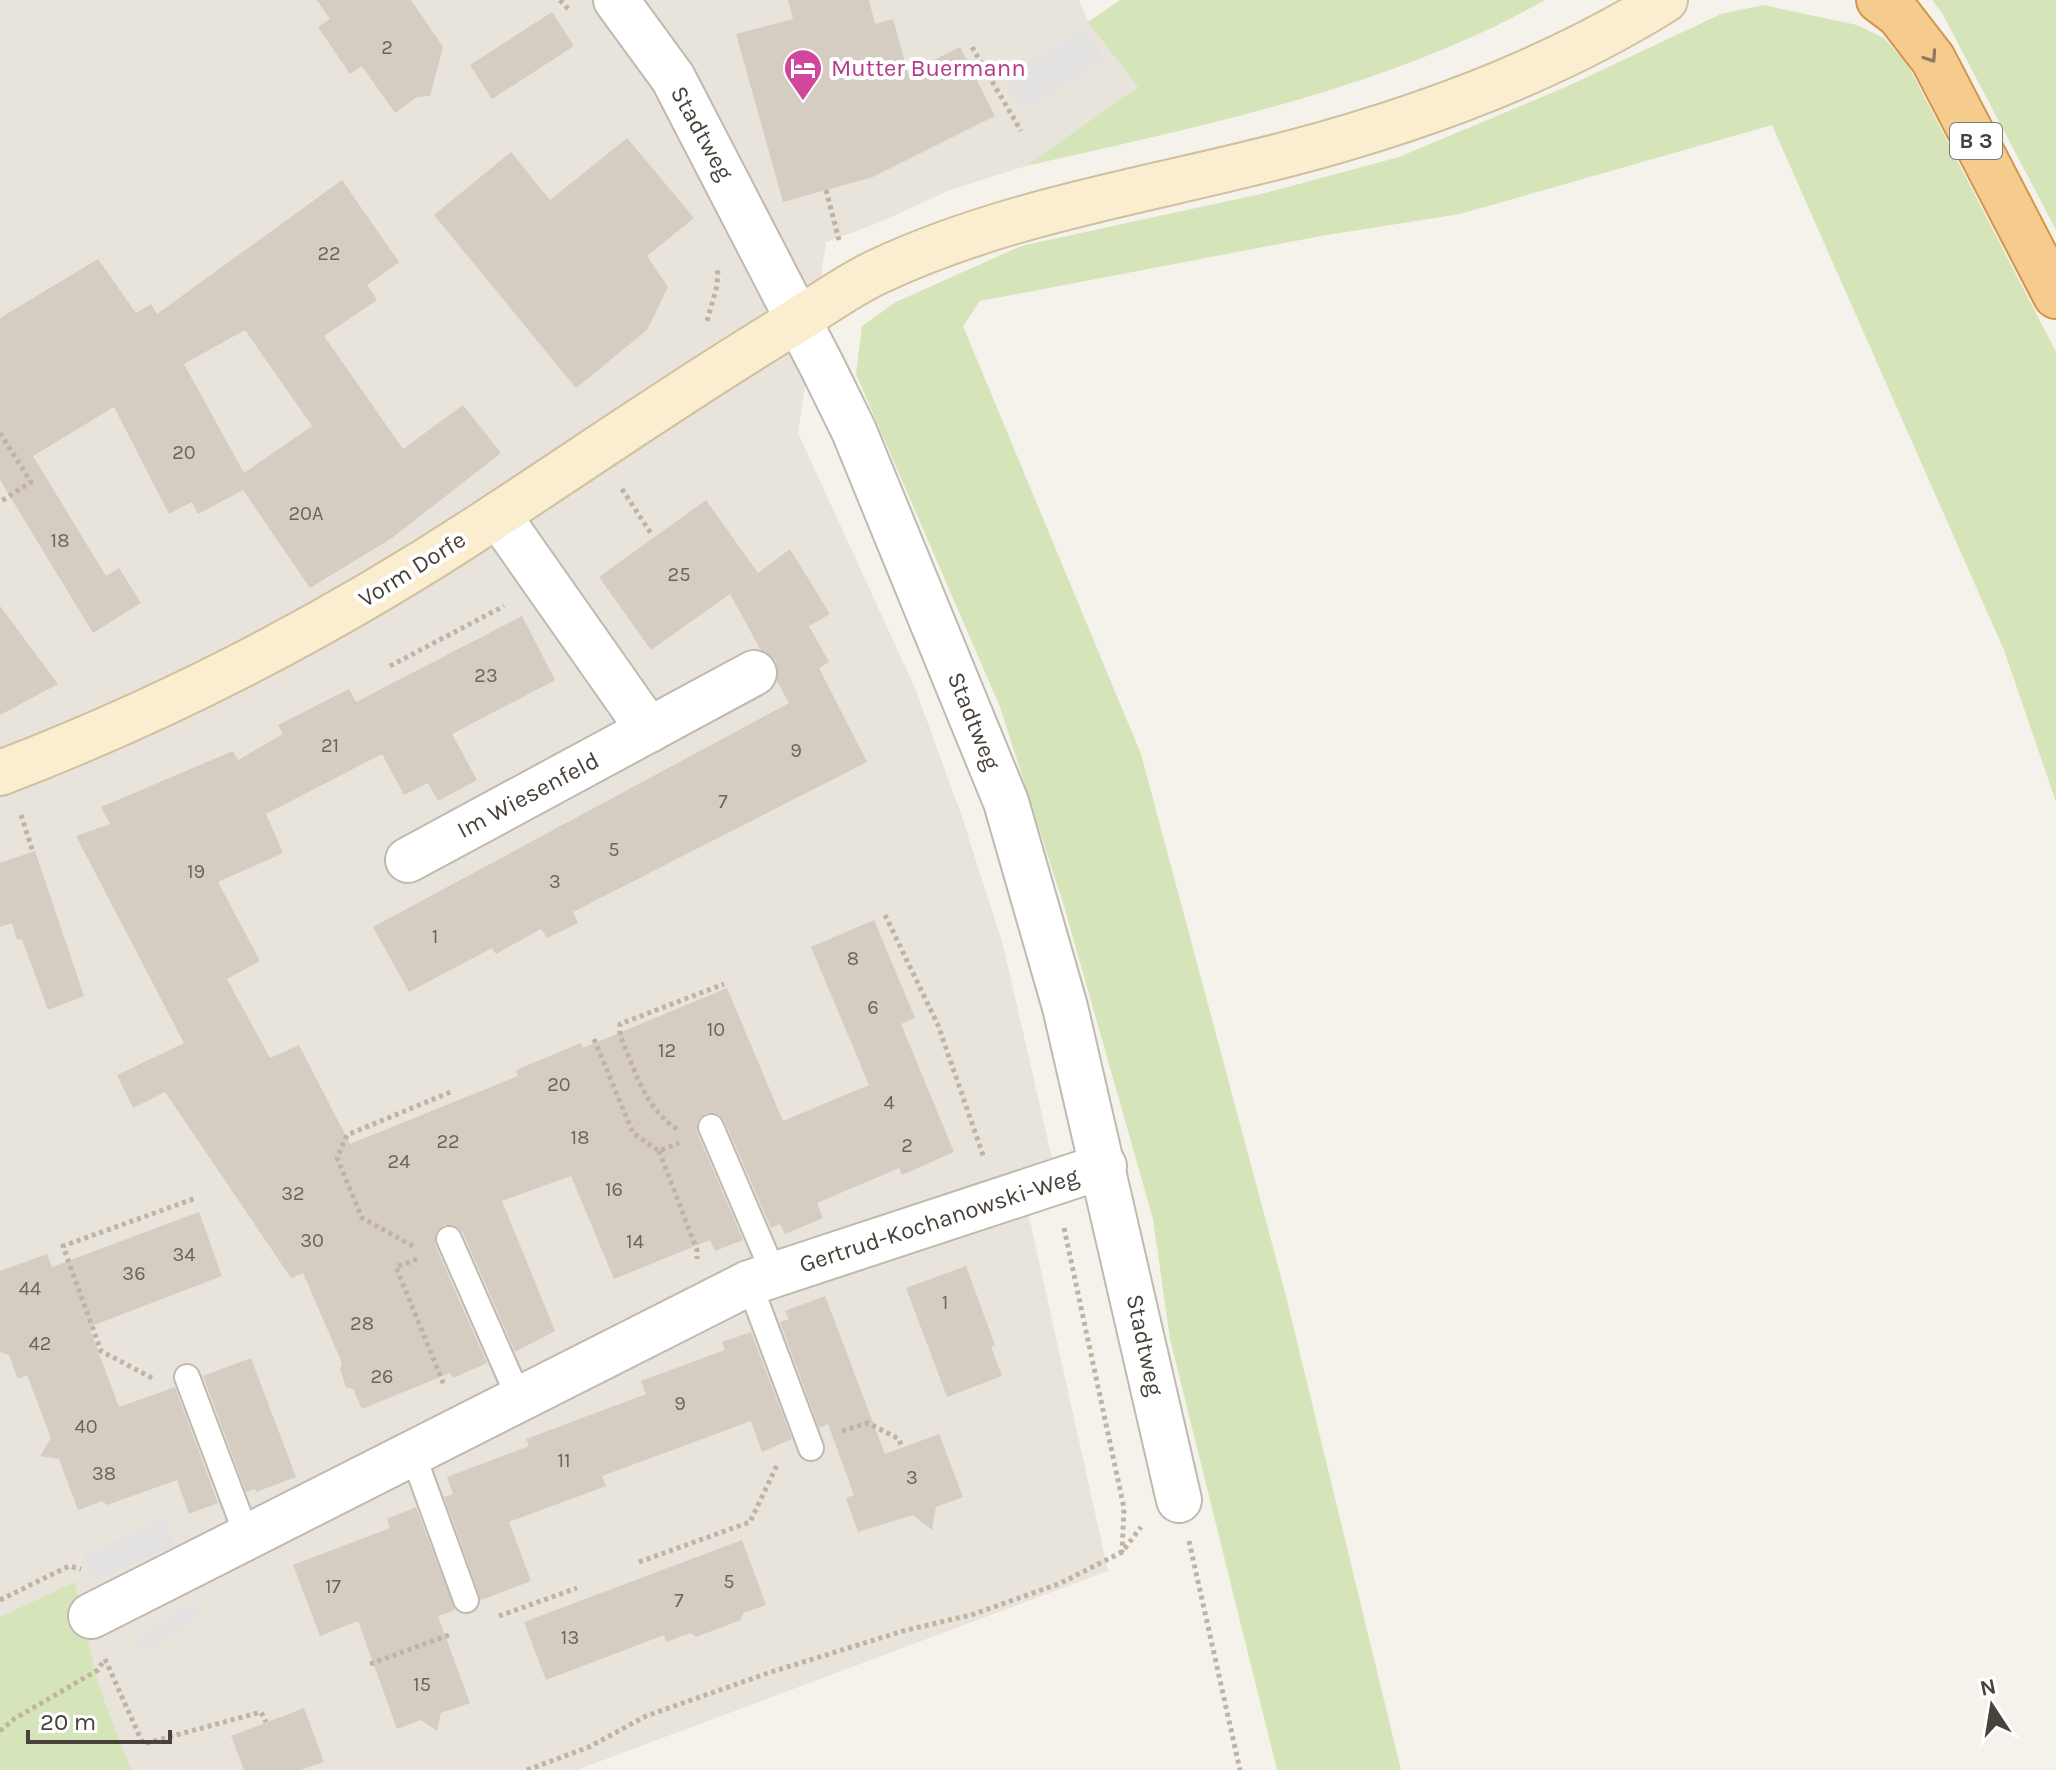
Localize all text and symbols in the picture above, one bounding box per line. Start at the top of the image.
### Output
house number: 2 [381,36,393,59]
hotel icon: Mutter Buermann [782,47,824,102]
one-way arrow [1921,49,1936,63]
place label: Mutter Buermann [831,54,1026,82]
street label: Stadtweg [665,81,739,185]
road number: B 3 [1950,123,2002,159]
house number: 22 [317,242,341,265]
house number: 20 [172,441,196,464]
house number: 20A [289,502,323,525]
street label: Vorm Dorfe [353,525,471,613]
house number: 18 [51,529,69,552]
house number: 25 [668,563,690,586]
house number: 23 [474,664,498,687]
street label: Stadtweg [942,668,1006,775]
house number: 21 [321,734,339,757]
house number: 9 [790,739,802,762]
street label: Im Wiesenfeld [452,746,604,844]
house number: 7 [718,790,728,813]
house number: 5 [608,838,620,861]
house number: 19 [187,860,205,883]
house number: 3 [549,870,561,893]
house number: 1 [432,925,438,948]
house number: 8 [847,947,859,970]
house number: 6 [867,996,879,1019]
house number: 10 [707,1018,725,1041]
house number: 12 [658,1039,676,1062]
house number: 20 [547,1073,571,1096]
house number: 4 [883,1091,895,1114]
house number: 18 [571,1126,589,1149]
house number: 22 [436,1130,460,1153]
house number: 2 [901,1134,913,1157]
house number: 24 [388,1150,410,1173]
street label: Gertrud-Kochanowski-Weg [796,1161,1083,1278]
house number: 16 [605,1178,623,1201]
house number: 32 [281,1182,305,1205]
house number: 30 [300,1229,324,1252]
house number: 14 [626,1230,644,1253]
house number: 34 [173,1243,195,1266]
house number: 36 [122,1262,146,1285]
house number: 44 [19,1277,41,1300]
house number: 1 [942,1291,948,1314]
street label: Stadtweg [1121,1292,1170,1399]
house number: 28 [350,1312,374,1335]
house number: 42 [29,1332,51,1355]
house number: 26 [370,1365,394,1388]
house number: 9 [674,1392,686,1415]
house number: 40 [74,1415,98,1438]
house number: 11 [557,1449,571,1472]
house number: 38 [92,1462,116,1485]
house number: 3 [906,1466,918,1489]
house number: 5 [723,1570,735,1593]
house number: 17 [325,1575,342,1598]
house number: 7 [674,1589,684,1612]
house number: 13 [561,1626,579,1649]
north arrow [1952,1666,2032,1746]
house number: 15 [413,1673,431,1696]
text: N [1978,1673,1998,1702]
scale bar [28,1694,170,1744]
text: 20 m [40,1708,96,1736]

